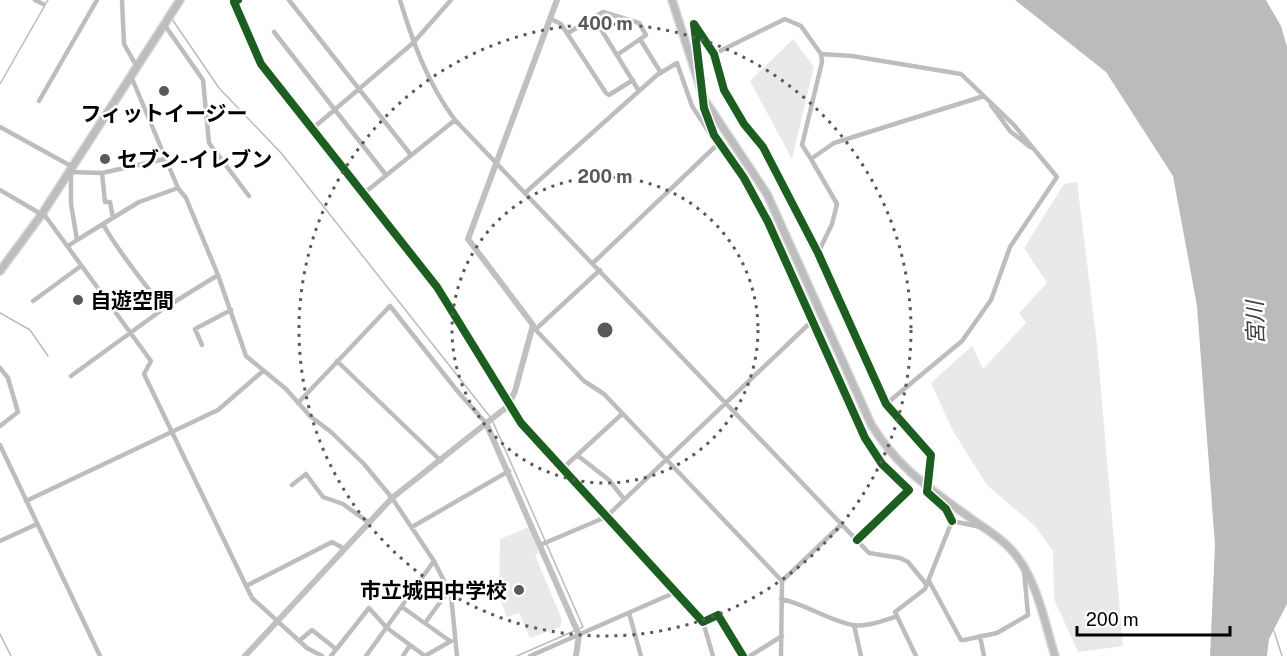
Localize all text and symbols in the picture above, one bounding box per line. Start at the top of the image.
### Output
text: 400 m [577,13,633,34]
marker: フィットイージー [157,84,171,98]
place label: フィットイージー [80,101,248,126]
place label: セブン-イレブン [117,147,272,172]
marker: セブン-イレブン [98,152,112,166]
text: 200 m [578,166,632,187]
place label: 自遊空間 [90,288,174,313]
marker: 自遊空間 [71,293,85,307]
water label: 宮川 [1241,299,1269,345]
centre of rings [595,320,615,340]
place label: 市立城田中学校 [360,578,507,603]
marker: 市立城田中学校 [512,583,526,597]
scale bar [1077,599,1230,637]
text: 200 m [1086,609,1139,630]

